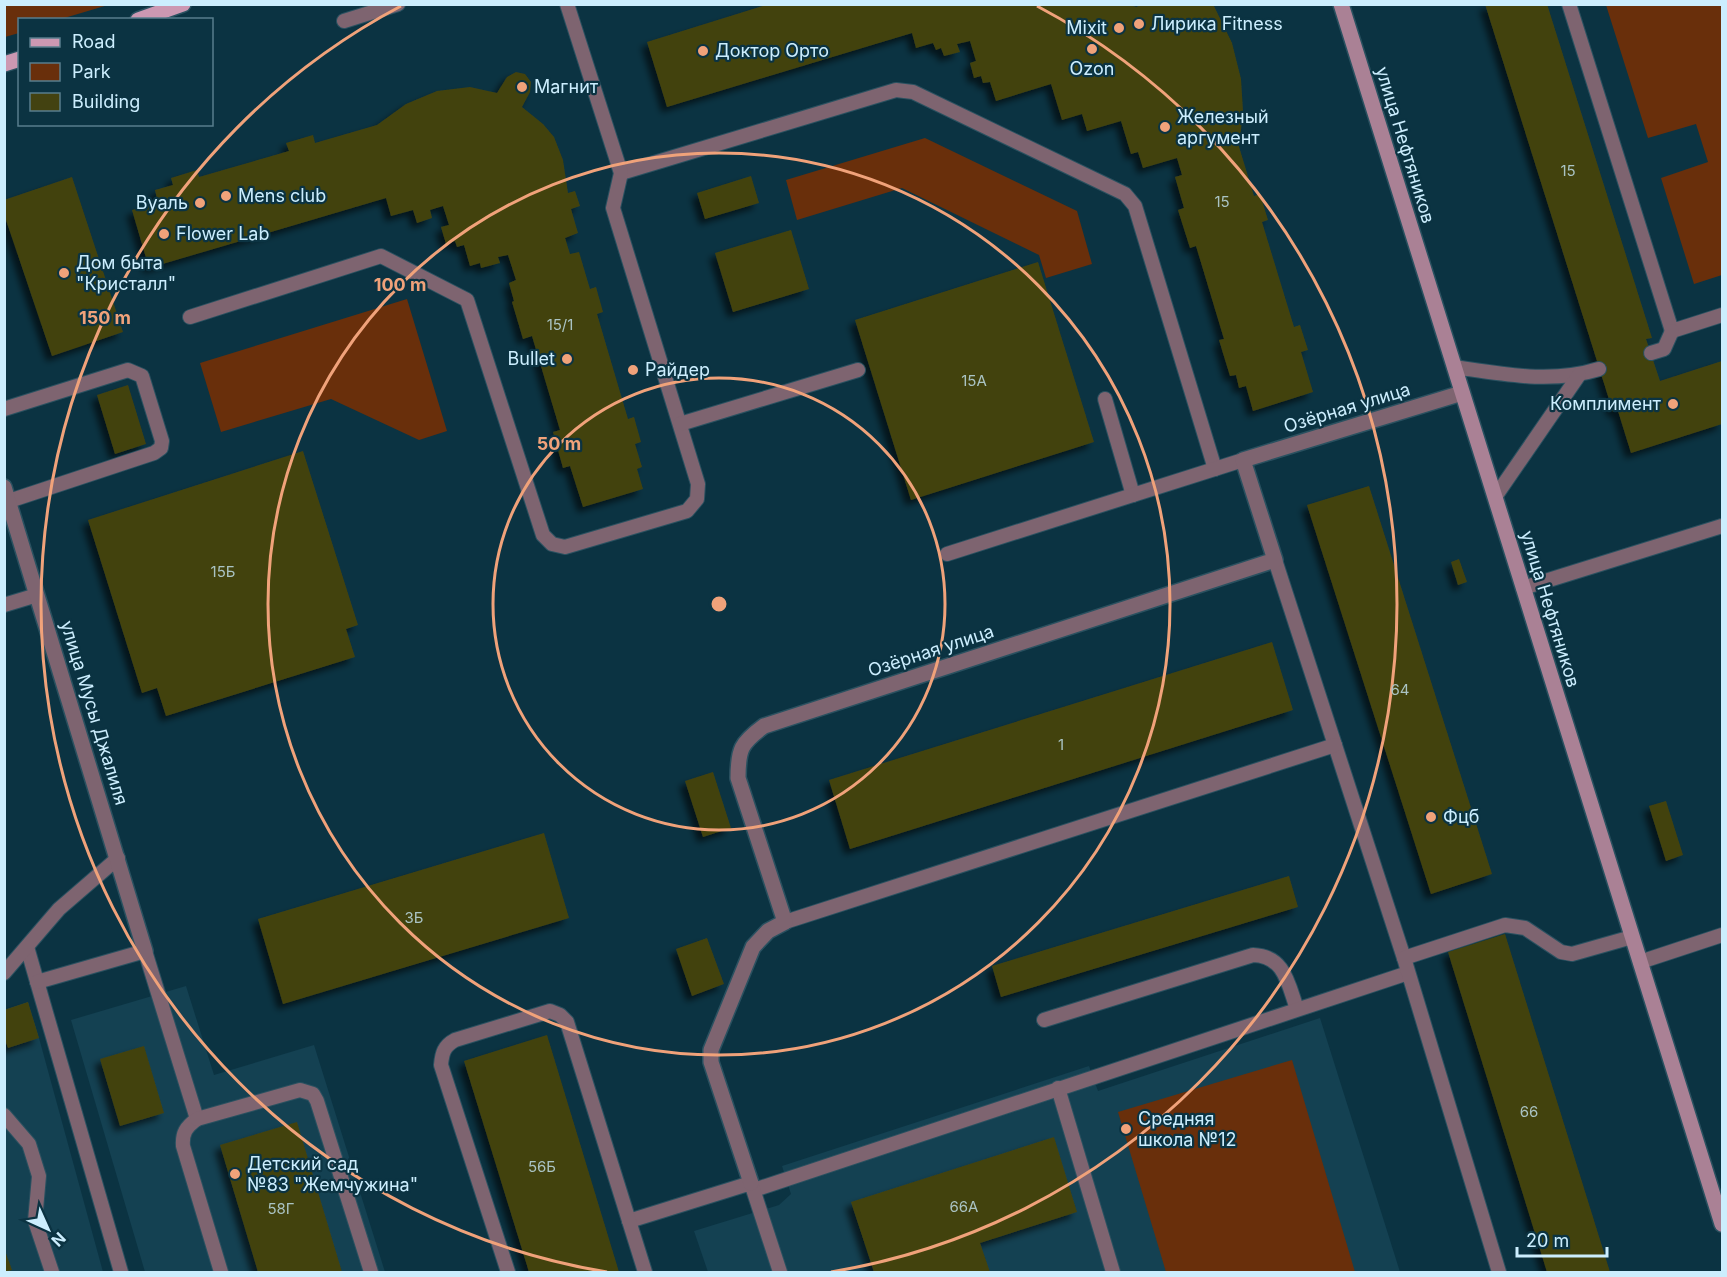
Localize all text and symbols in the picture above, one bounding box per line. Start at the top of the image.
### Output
place label: Лирика Fitness [1151,13,1283,34]
place label: Mixit [1066,17,1107,38]
marker: Лирика Fitness [1132,17,1146,31]
legend [18,18,213,126]
marker: Mixit [1112,21,1126,35]
text: Road [72,31,115,52]
place label: Доктор Орто [715,40,829,61]
marker: Ozon [1085,42,1099,56]
marker: Доктор Орто [696,44,710,58]
place label: Ozon [1070,58,1114,79]
text: Park [72,61,111,82]
street label: улица Нефтяников [1372,64,1439,226]
place label: Магнит [534,76,599,97]
marker: Магнит [515,80,529,94]
text: Building [72,91,140,112]
place label: Железный аргумент [1177,106,1269,148]
marker: Железный аргумент [1158,120,1172,134]
house number: 15 [1560,161,1576,180]
place label: Mens club [238,185,326,206]
marker: Mens club [219,189,233,203]
place label: Вуаль [136,192,188,213]
house number: 15 [1214,192,1230,211]
marker: Вуаль [193,196,207,210]
place label: Flower Lab [176,223,270,244]
marker: Flower Lab [157,227,171,241]
place label: Дом быта "Кристалл" [76,252,176,294]
marker: Дом быта "Кристалл" [57,266,71,280]
text: 100 m [374,274,426,295]
text: 150 m [79,307,131,328]
house number: 15/1 [547,315,573,334]
place label: Bullet [507,348,555,369]
marker: Bullet [560,352,574,366]
place label: Райдер [645,359,710,380]
marker: Райдер [626,363,640,377]
house number: 15А [961,371,987,390]
street label: Озёрная улица [1281,378,1413,437]
place label: Комплимент [1550,393,1662,414]
marker: Комплимент [1666,397,1680,411]
text: 50 m [537,433,581,454]
street label: улица Нефтяников [1517,528,1584,690]
house number: 15Б [211,562,235,581]
centre of rings [709,594,729,614]
street label: улица Мусы Джалиля [56,618,133,808]
street label: Озёрная улица [865,620,996,681]
house number: 64 [1391,680,1410,699]
house number: 1 [1058,735,1064,754]
place label: Фцб [1443,806,1479,827]
marker: Фцб [1424,810,1438,824]
house number: 3Б [405,908,423,927]
house number: 66 [1520,1102,1538,1121]
place label: Средняя школа №12 [1138,1108,1236,1150]
marker: Средняя школа №12 [1119,1122,1133,1136]
place label: Детский сад №83 "Жемчужина" [247,1153,418,1195]
house number: 56Б [528,1157,556,1176]
marker: Детский сад №83 "Жемчужина" [228,1167,242,1181]
house number: 66А [950,1197,978,1216]
north arrow [18,1199,78,1259]
house number: 58Г [267,1199,295,1218]
scale bar [1517,1220,1607,1258]
text: N [47,1228,70,1251]
text: 20 m [1526,1230,1569,1251]

